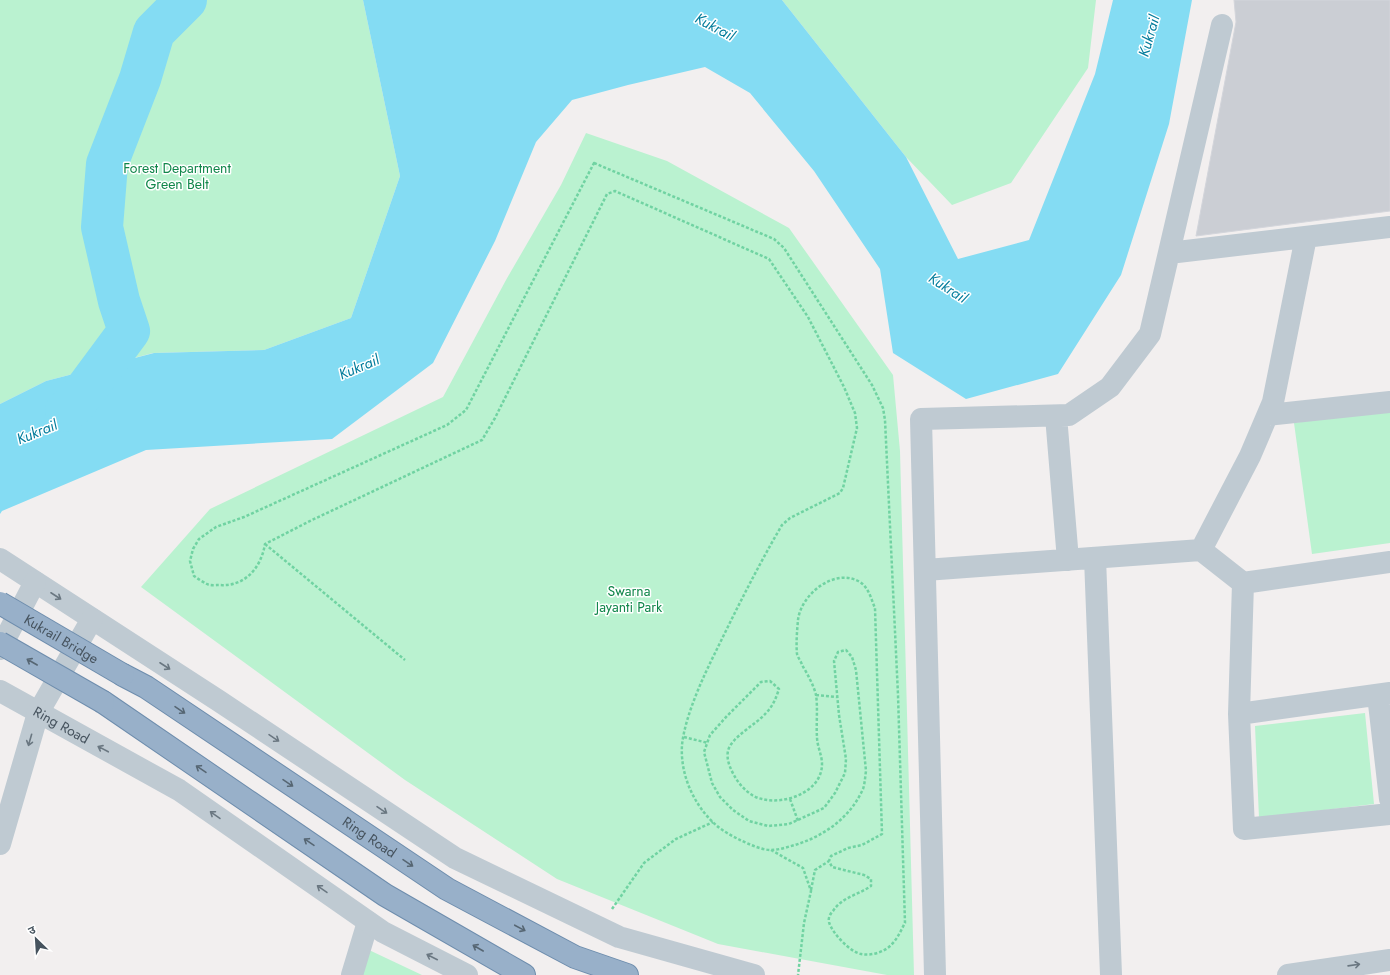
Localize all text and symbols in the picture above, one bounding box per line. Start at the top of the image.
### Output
water label: Kukrail [691,7,739,47]
water label: Kukrail [1133,12,1166,59]
park label: Forest Department Green Belt [123,158,231,194]
water label: Kukrail [924,267,972,309]
water label: Kukrail [335,348,383,385]
water label: Kukrail [13,414,61,450]
park label: Swarna Jayanti Park [594,581,663,617]
one-way arrow [50,592,62,600]
street label: Kukrail Bridge [20,609,102,668]
one-way arrow [27,657,39,665]
one-way arrow [160,662,171,670]
street label: Ring Road [30,701,93,748]
one-way arrow [174,706,185,714]
one-way arrow [26,733,33,746]
one-way arrow [268,734,279,742]
one-way arrow [97,744,109,752]
one-way arrow [196,765,207,773]
one-way arrow [282,779,293,787]
one-way arrow [376,806,387,814]
one-way arrow [210,811,221,819]
street label: Ring Road [338,812,400,862]
one-way arrow [303,838,314,846]
one-way arrow [402,859,413,867]
one-way arrow [316,885,327,893]
north arrow [16,919,56,959]
text: उ [25,921,39,939]
one-way arrow [514,924,526,932]
one-way arrow [472,944,484,952]
one-way arrow [426,953,438,960]
one-way arrow [1347,961,1360,969]

